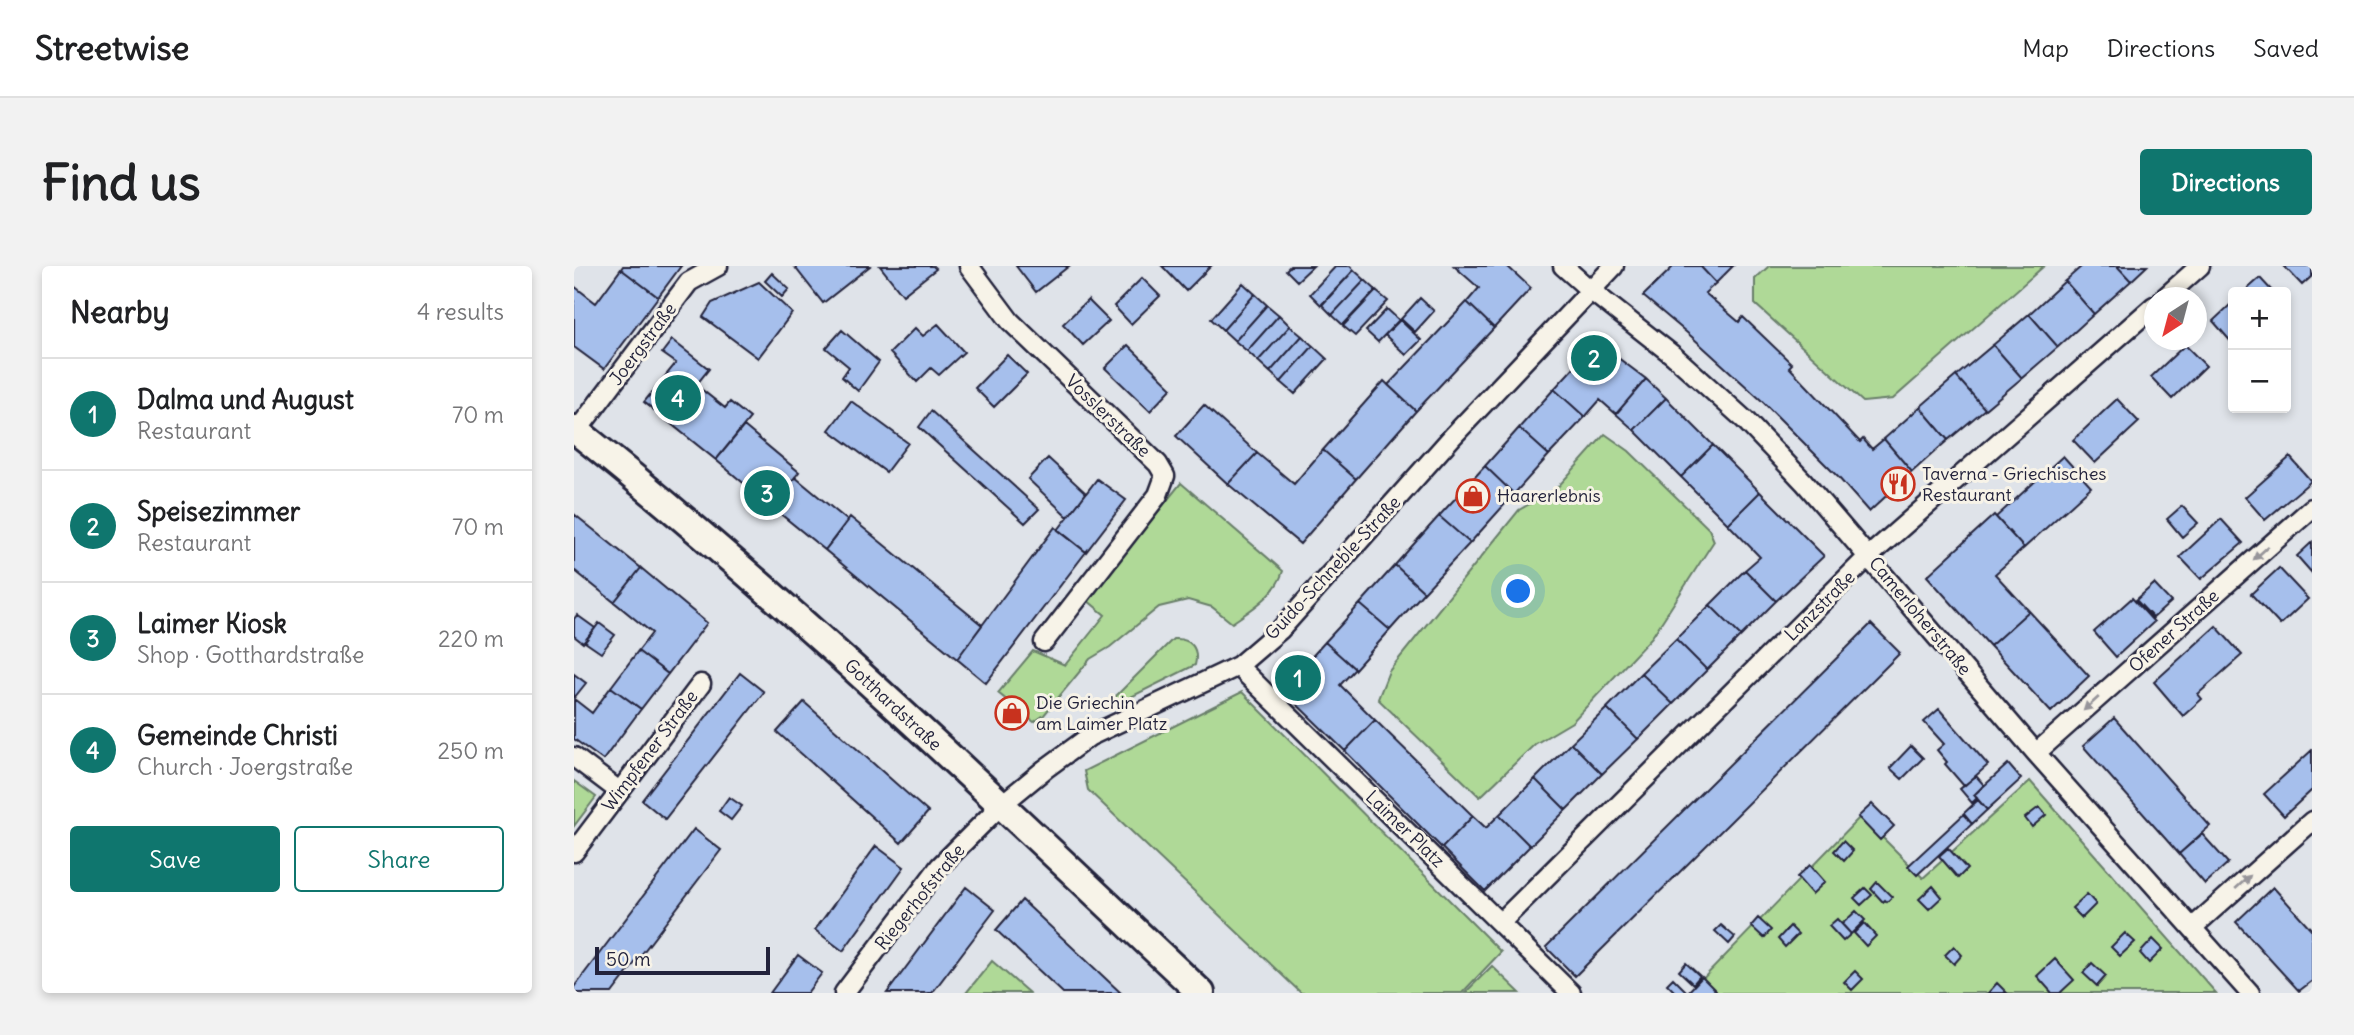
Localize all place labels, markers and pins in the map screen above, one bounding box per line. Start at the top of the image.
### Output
pin: 2 [1571,332,1617,384]
pin: 4 [655,372,701,424]
place label: Taverna - Griechisches Restaurant [1922,462,2107,506]
restaurant icon: Taverna - Griechisches Restaurant [1879,465,1917,503]
pin: 3 [744,467,790,519]
shop icon: Haarerlebnis [1454,477,1492,515]
place label: Haarerlebnis [1497,484,1601,507]
pin: 1 [1275,652,1321,704]
place label: Die Griechin am Laimer Platz [1036,691,1168,735]
shop icon: Die Griechin am Laimer Platz [993,694,1031,732]

